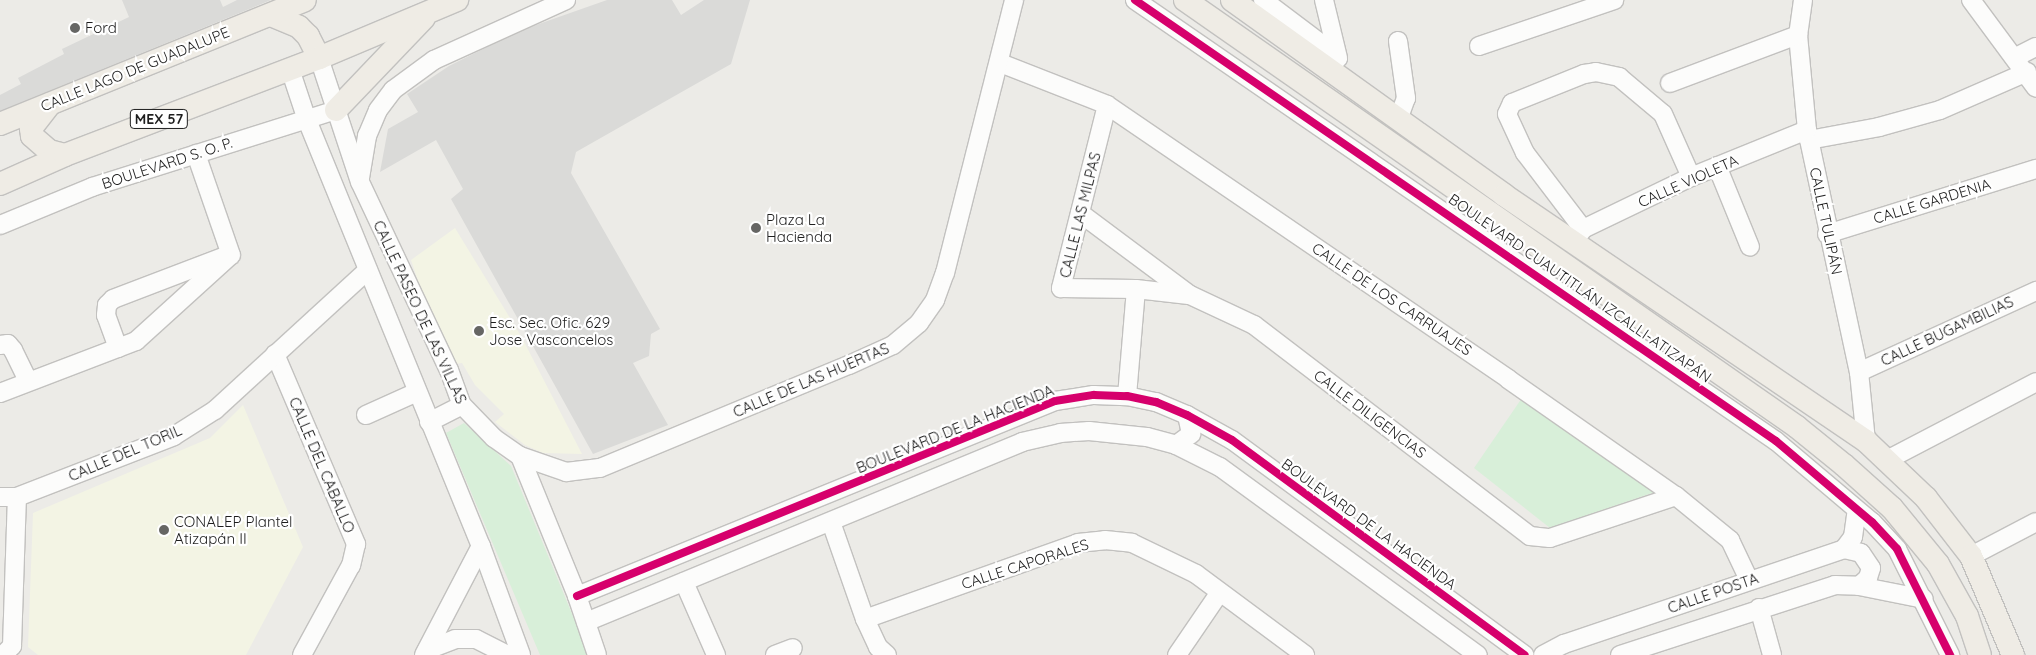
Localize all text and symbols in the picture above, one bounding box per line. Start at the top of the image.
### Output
place label: Ford [85,19,117,37]
marker: Ford [69,22,81,34]
street label: CALLE LAGO DE GUADALUPE [38,23,232,115]
road number: MEX 57 [129,108,189,130]
street label: BOULEVARD S. O. P. [99,133,235,193]
street label: CALLE LAS MILPAS [1056,150,1104,280]
street label: CALLE VIOLETA [1635,151,1741,211]
street label: CALLE TULIPÁN [1806,166,1846,276]
street label: CALLE GARDENIA [1871,175,1993,227]
street label: BOULEVARD CUAUTITLÁN IZCALLI-ATIZAPÁN [1445,190,1715,386]
place label: Plaza La Hacienda [766,210,832,245]
street label: CALLE PASEO DE LAS VILLAS [370,218,470,406]
marker: Plaza La Hacienda [750,222,762,234]
street label: CALLE DE LOS CARRUAJES [1309,239,1475,359]
street label: CALLE BUGAMBILIAS [1878,292,2016,370]
place label: Esc. Sec. Ofic. 629 Jose Vasconcelos [489,313,613,348]
marker: Esc. Sec. Ofic. 629 Jose Vasconcelos [473,325,485,337]
street label: CALLE DE LAS HUERTAS [730,339,892,421]
street label: CALLE DILIGENCIAS [1310,366,1430,462]
street label: BOULEVARD DE LA HACIENDA [854,381,1056,477]
street label: CALLE DEL CABALLO [285,394,359,536]
street label: CALLE DEL TORIL [66,421,184,485]
street label: BOULEVARD DE LA HACIENDA [1278,455,1460,593]
place label: CONALEP Plantel Atizapán II [174,512,293,547]
marker: CONALEP Plantel Atizapán II [158,524,170,536]
street label: CALLE CAPORALES [959,535,1091,593]
street label: CALLE POSTA [1665,569,1761,617]

